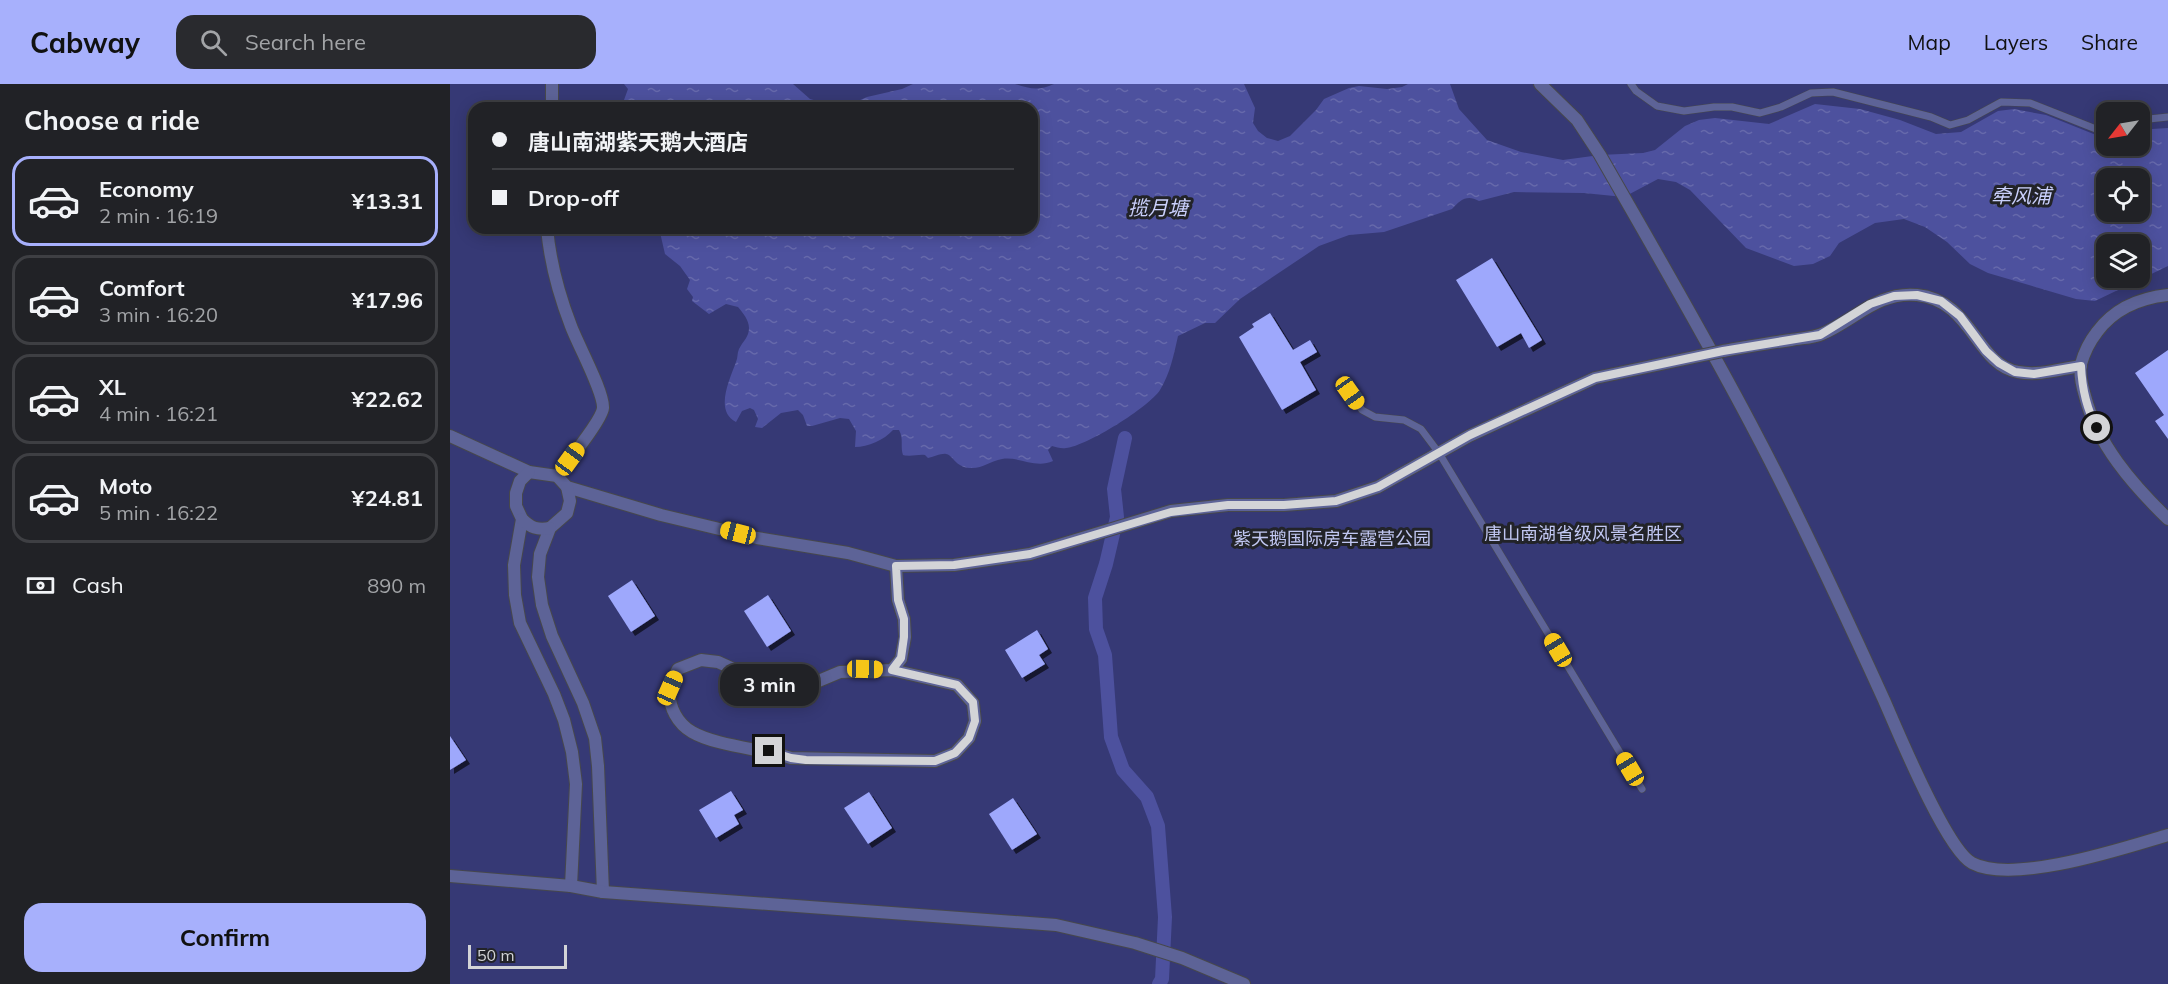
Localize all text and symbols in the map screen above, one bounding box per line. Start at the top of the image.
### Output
search box [176,15,596,69]
text: Cabway [30,25,140,60]
icon: search [197,26,230,59]
text: Search here [245,28,366,56]
text: Map [1908,29,1951,55]
text: Layers [1984,29,2048,55]
text: Share [2081,29,2138,55]
north arrow [2096,102,2150,156]
map controls [2096,102,2150,288]
text: Choose a ride [24,103,200,137]
text: 唐山南湖紫天鹅大酒店 [528,128,748,156]
button: locate [2096,168,2150,222]
icon: car [27,174,81,228]
text: Economy [99,175,194,203]
water label: 牵风浦 [1991,183,2054,208]
text: Drop-off [528,184,619,212]
text: ¥13.31 [352,187,423,215]
water label: 揽月塘 [1128,195,1191,220]
text: 2 min · 16:19 [99,203,218,228]
button: layers [2096,234,2150,288]
icon: car [27,273,81,327]
text: Comfort [99,274,185,302]
text: ¥17.96 [352,286,423,314]
text: 3 min · 16:20 [99,302,218,327]
icon: car [27,372,81,426]
text: XL [99,373,126,401]
car [1332,373,1368,413]
text: ¥22.62 [352,385,423,413]
text: 4 min · 16:21 [99,401,218,426]
route start [2083,414,2110,441]
car [552,439,588,479]
icon: car [27,471,81,525]
text: Moto [99,472,152,500]
text: ¥24.81 [352,484,423,512]
text: 5 min · 16:22 [99,500,218,525]
car [718,520,758,546]
park label: 唐山南湖省级风景名胜区 [1484,522,1682,545]
park label: 紫天鹅国际房车露营公园 [1233,527,1431,550]
icon: cash [24,569,57,602]
text: Cash [72,571,124,599]
text: 890 m [367,573,426,598]
car [1541,630,1575,670]
car [847,660,883,678]
callout: 3 min [720,664,818,706]
car [654,668,686,708]
text: 3 min [743,672,796,697]
route end [755,737,782,764]
car [1613,749,1647,789]
button: Confirm [24,903,426,972]
scale bar [468,942,567,970]
text: 50 m [477,945,514,965]

